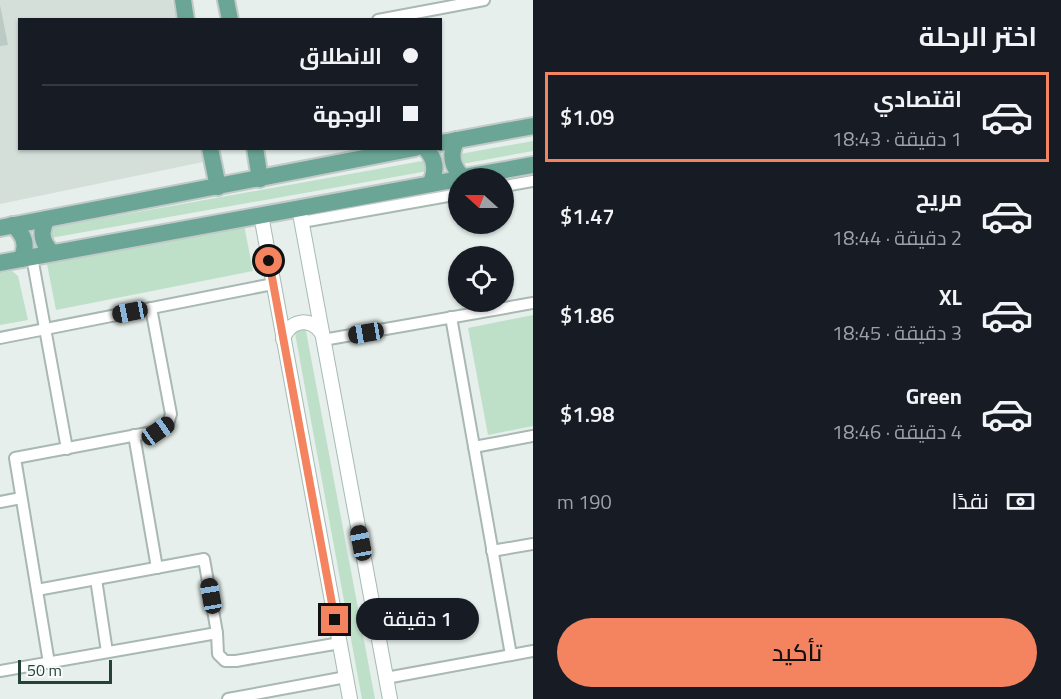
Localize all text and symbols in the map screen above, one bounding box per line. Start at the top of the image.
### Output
text: اختر الرحلة [919,15,1037,56]
text: الانطلاق [299,39,382,73]
text: اقتصادي [873,82,962,116]
icon: car [980,90,1034,144]
text: الوجهة [313,97,382,131]
text: $1.09 [560,100,615,134]
text: 1 دقيقة · 18:43 [832,123,962,154]
north arrow [448,168,514,234]
map controls [448,168,514,312]
text: مريح [916,181,962,215]
icon: car [980,189,1034,243]
text: $1.47 [560,199,615,233]
text: 2 دقيقة · 18:44 [832,222,962,253]
button: locate [448,246,514,312]
route start [255,247,282,274]
text: XL [939,280,962,314]
icon: car [980,288,1034,342]
text: $1.86 [560,298,615,332]
car [111,300,149,324]
text: 3 دقيقة · 18:45 [832,317,962,348]
car [347,321,385,345]
text: Green [906,379,962,413]
icon: car [980,387,1034,441]
text: $1.98 [560,397,615,431]
car [138,413,178,449]
text: 4 دقيقة · 18:46 [832,416,962,447]
text: نقدًا [951,484,989,518]
icon: cash [1004,485,1037,518]
text: 190 m [557,486,612,517]
car [349,524,373,562]
car [199,577,223,615]
callout: 1 دقيقة [356,599,479,641]
text: 1 دقيقة [383,603,452,634]
route end [321,606,348,633]
button: تأكيد [557,618,1037,687]
scale bar [18,657,112,684]
text: 50 m [27,658,62,682]

